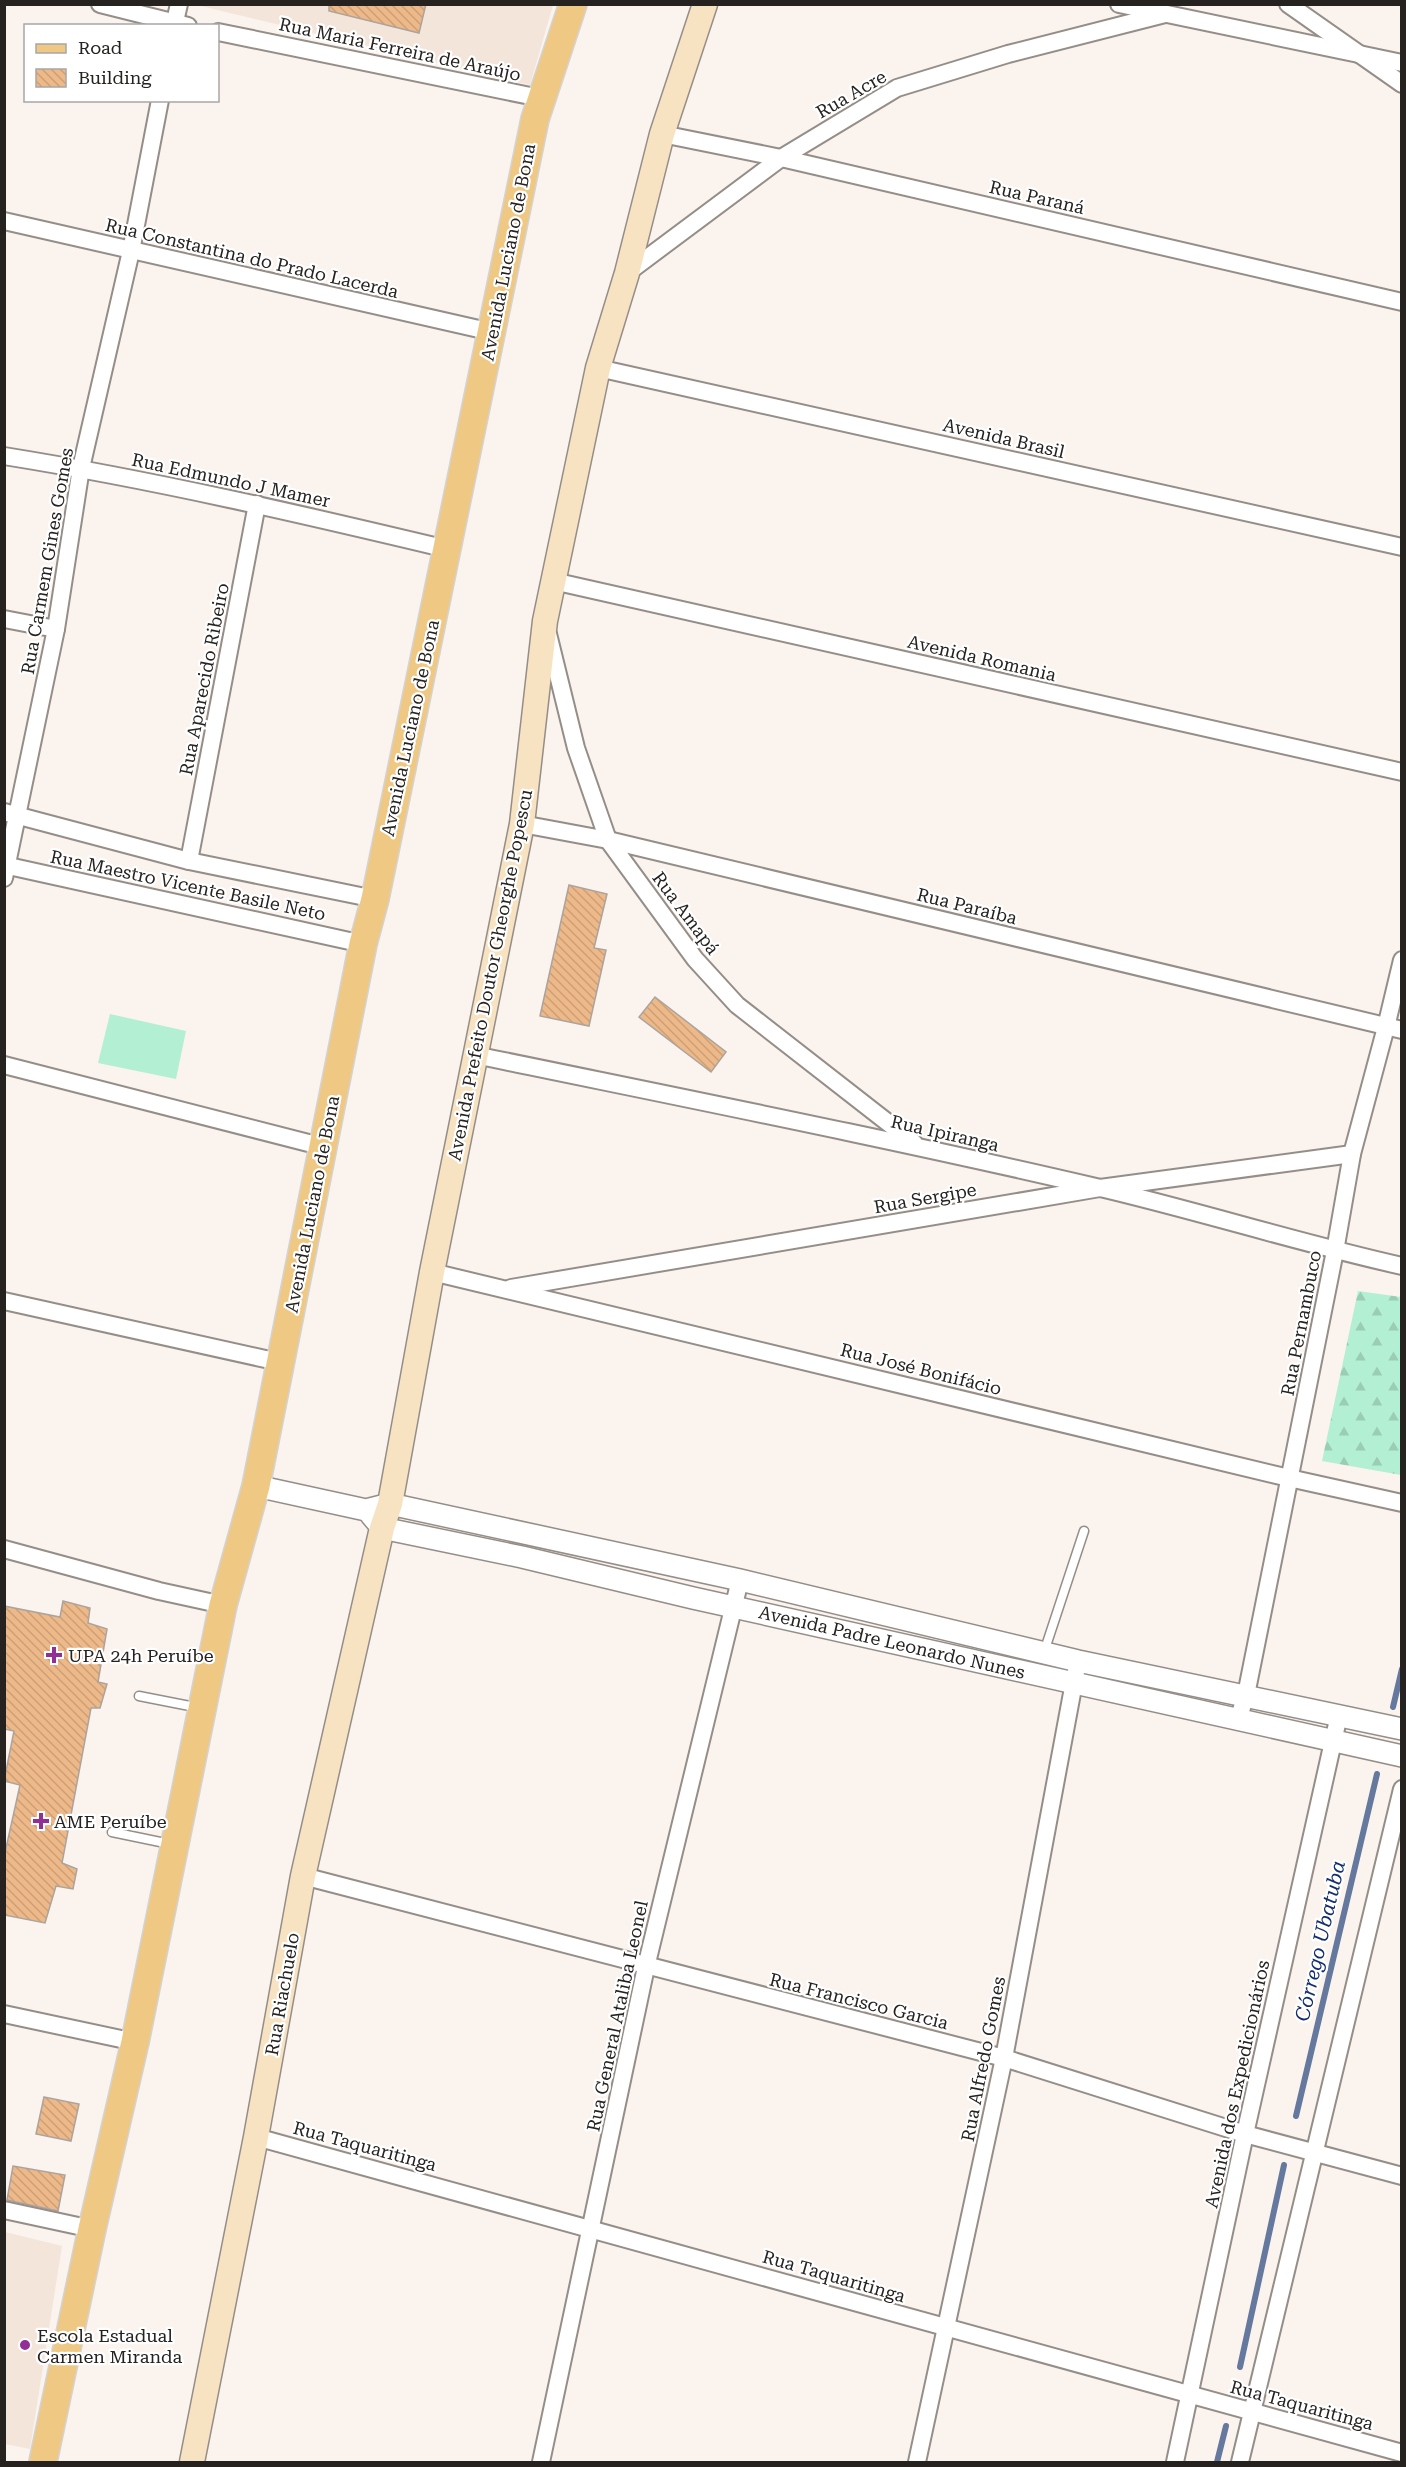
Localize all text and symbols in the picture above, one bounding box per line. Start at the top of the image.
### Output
street label: Rua Maria Ferreira de Araújo [277,13,523,85]
legend [24,24,219,102]
text: Road [78,37,123,58]
street label: Rua Acre [812,65,890,122]
text: Building [78,67,152,88]
street label: Avenida Luciano de Bona [477,141,539,362]
street label: Rua Paraná [987,176,1087,218]
street label: Rua Constantina do Prado Lacerda [103,214,401,302]
street label: Avenida Brasil [941,414,1067,462]
street label: Rua Carmem Gines Gomes [17,446,77,676]
street label: Rua Edmundo J Mamer [130,449,332,511]
street label: Rua Aparecido Ribeiro [175,581,233,777]
street label: Avenida Luciano de Bona [377,618,443,838]
street label: Avenida Romania [906,631,1059,685]
street label: Avenida Prefeito Doutor Gheorghe Popescu [444,787,536,1163]
street label: Rua Maestro Vicente Basile Neto [49,846,327,924]
street label: Rua Amapá [648,868,724,959]
street label: Rua Paraíba [915,883,1019,929]
street label: Avenida Luciano de Bona [281,1093,343,1314]
street label: Rua Ipiranga [889,1110,1001,1156]
street label: Rua Sergipe [872,1179,978,1217]
street label: Rua Pernambuco [1277,1249,1325,1397]
street label: Rua José Bonifácio [838,1339,1004,1399]
street label: Avenida Padre Leonardo Nunes [757,1601,1027,1683]
place label: UPA 24h Peruíbe [68,1645,214,1666]
marker: UPA 24h Peruíbe [45,1646,63,1664]
place label: AME Peruíbe [54,1811,167,1832]
marker: AME Peruíbe [32,1812,50,1830]
water label: Córrego Ubatuba [1290,1858,1350,2024]
street label: Rua General Ataliba Leonel [582,1898,652,2133]
street label: Rua Riachuelo [261,1931,303,2057]
street label: Avenida dos Expedicionários [1200,1958,1274,2210]
street label: Rua Francisco Garcia [767,1969,951,2033]
street label: Rua Alfredo Gomes [957,1975,1009,2143]
street label: Rua Taquaritinga [291,2117,439,2175]
street label: Rua Taquaritinga [760,2246,908,2306]
place label: Escola Estadual Carmen Miranda [37,2325,183,2367]
marker: Escola Estadual Carmen Miranda [18,2338,32,2352]
street label: Rua Taquaritinga [1228,2376,1376,2434]

